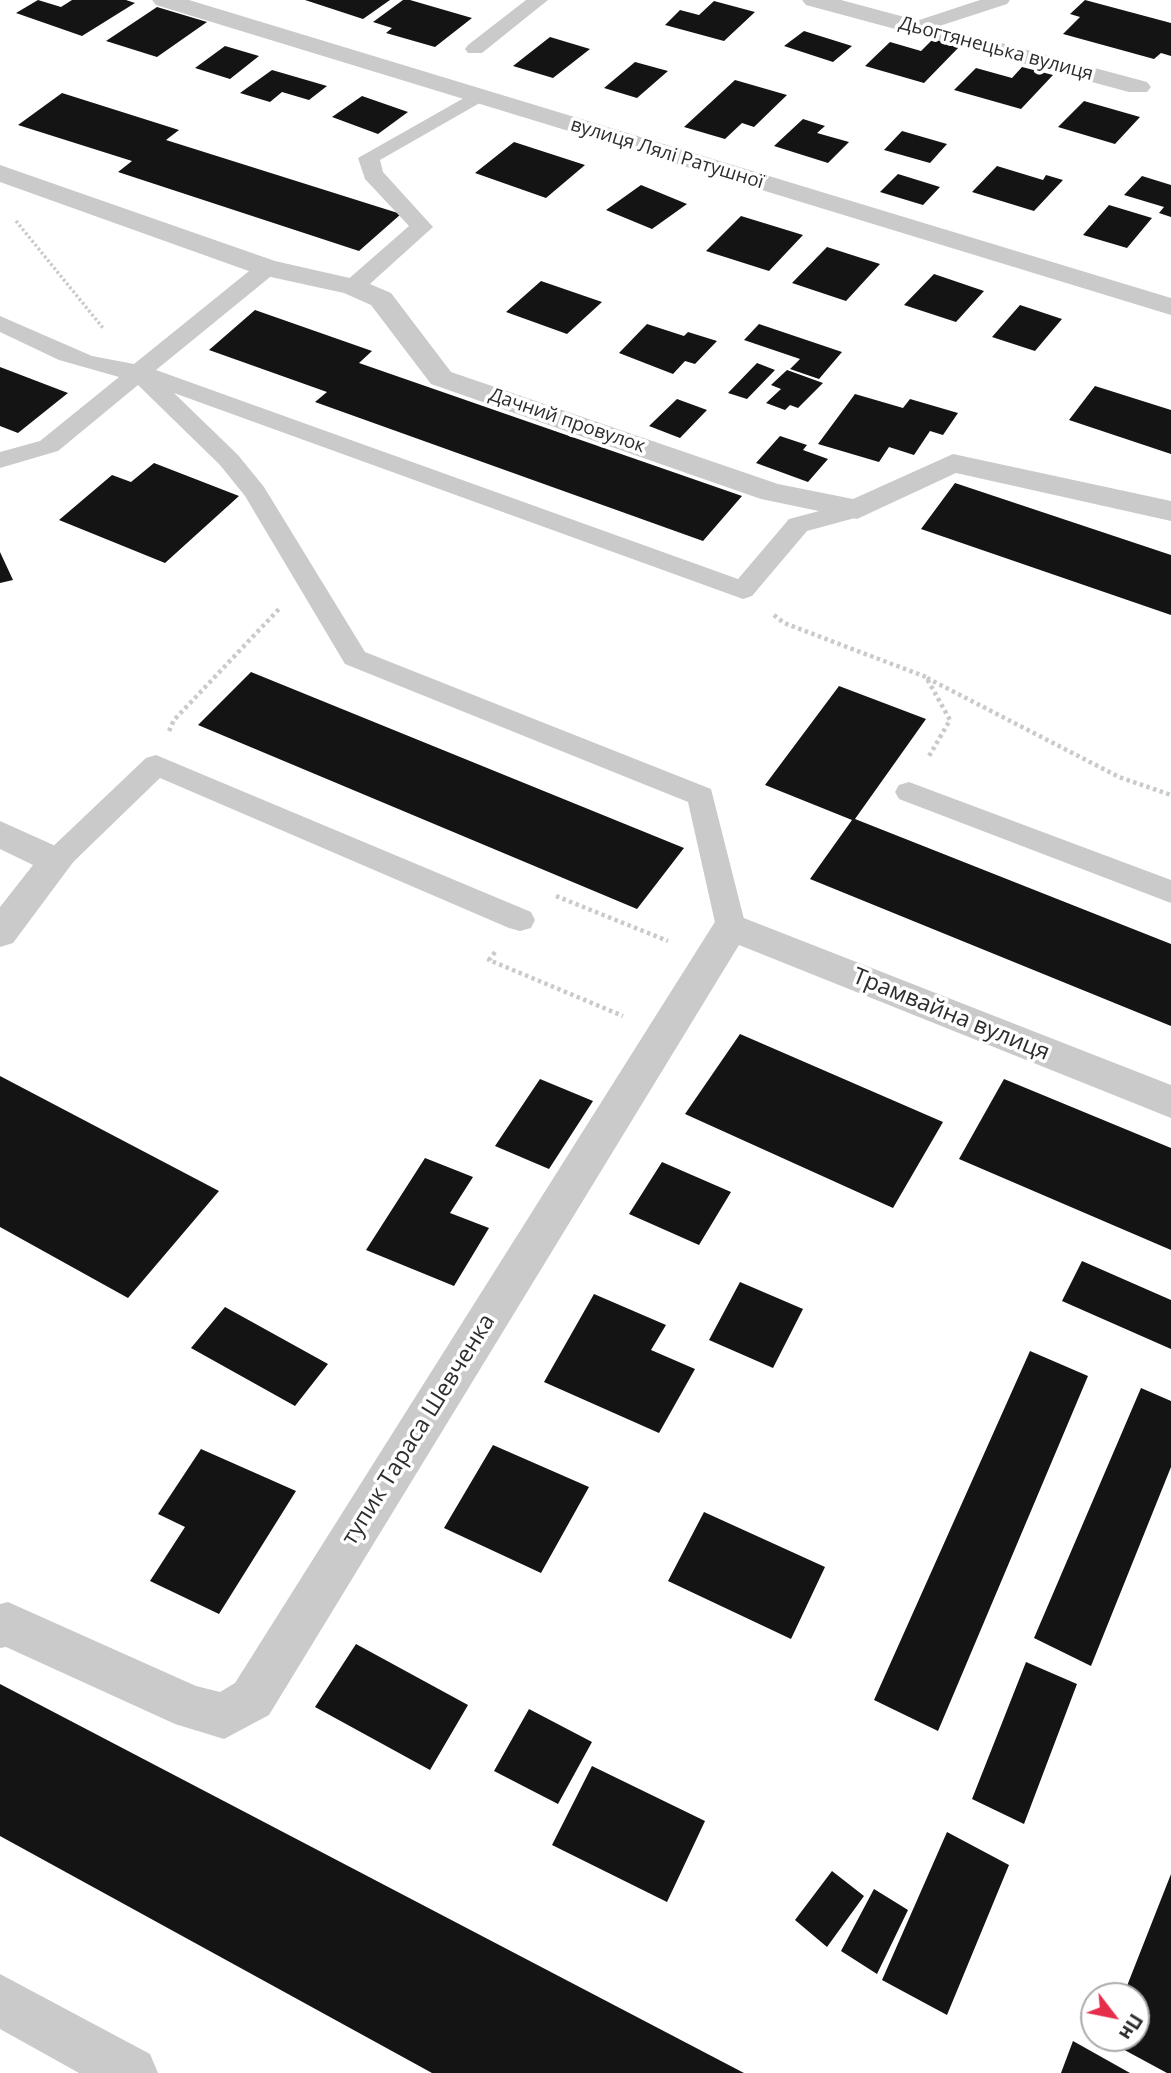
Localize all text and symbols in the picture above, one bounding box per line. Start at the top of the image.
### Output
street label: Дьогтянецька вулиця [896,12,1096,86]
street label: вулиця Лялі Ратушної [568,114,766,194]
street label: Дачний провулок [486,384,648,458]
street label: Трамвайна вулиця [848,963,1054,1067]
street label: тупик Тараса Шевченка [337,1309,501,1551]
north arrow [1080,1982,1150,2052]
text: Пн [1113,2009,1149,2045]

